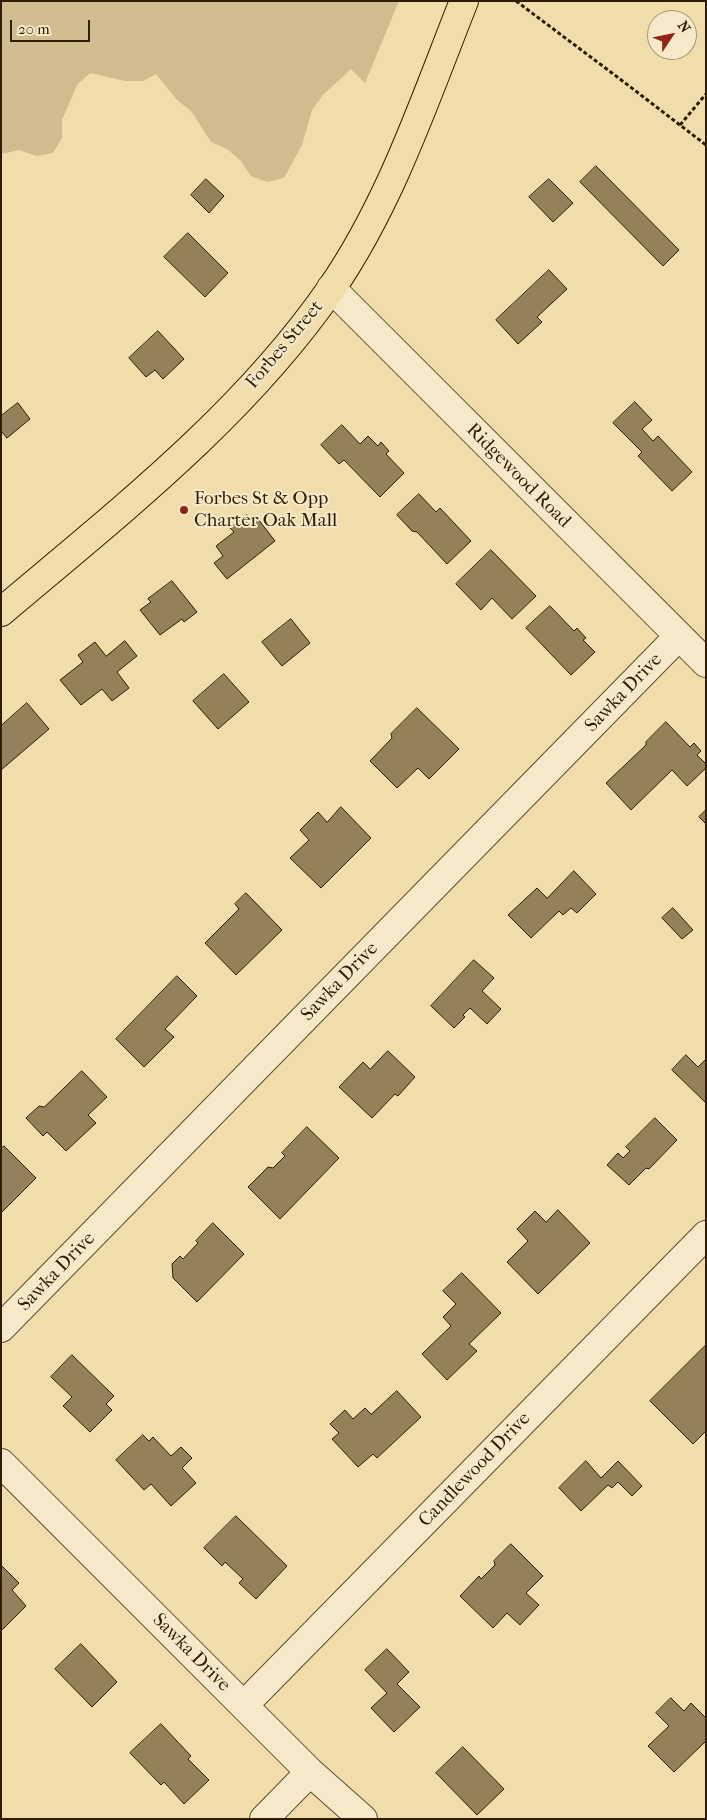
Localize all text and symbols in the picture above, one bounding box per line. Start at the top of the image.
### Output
scale bar [12,10,92,42]
north arrow [647,10,697,60]
text: N [674,18,694,36]
text: 20 m [18,20,50,38]
street label: Forbes Street [241,296,329,394]
street label: Ridgewood Road [461,419,575,533]
place label: Forbes St & Opp Charter Oak Mall [194,488,337,532]
marker: Forbes St & Opp Charter Oak Mall [178,504,190,516]
street label: Sawka Drive [581,649,667,737]
street label: Sawka Drive [297,938,383,1026]
street label: Sawka Drive [14,1228,100,1316]
street label: Candlewood Drive [414,1408,536,1532]
street label: Sawka Drive [147,1609,235,1697]

